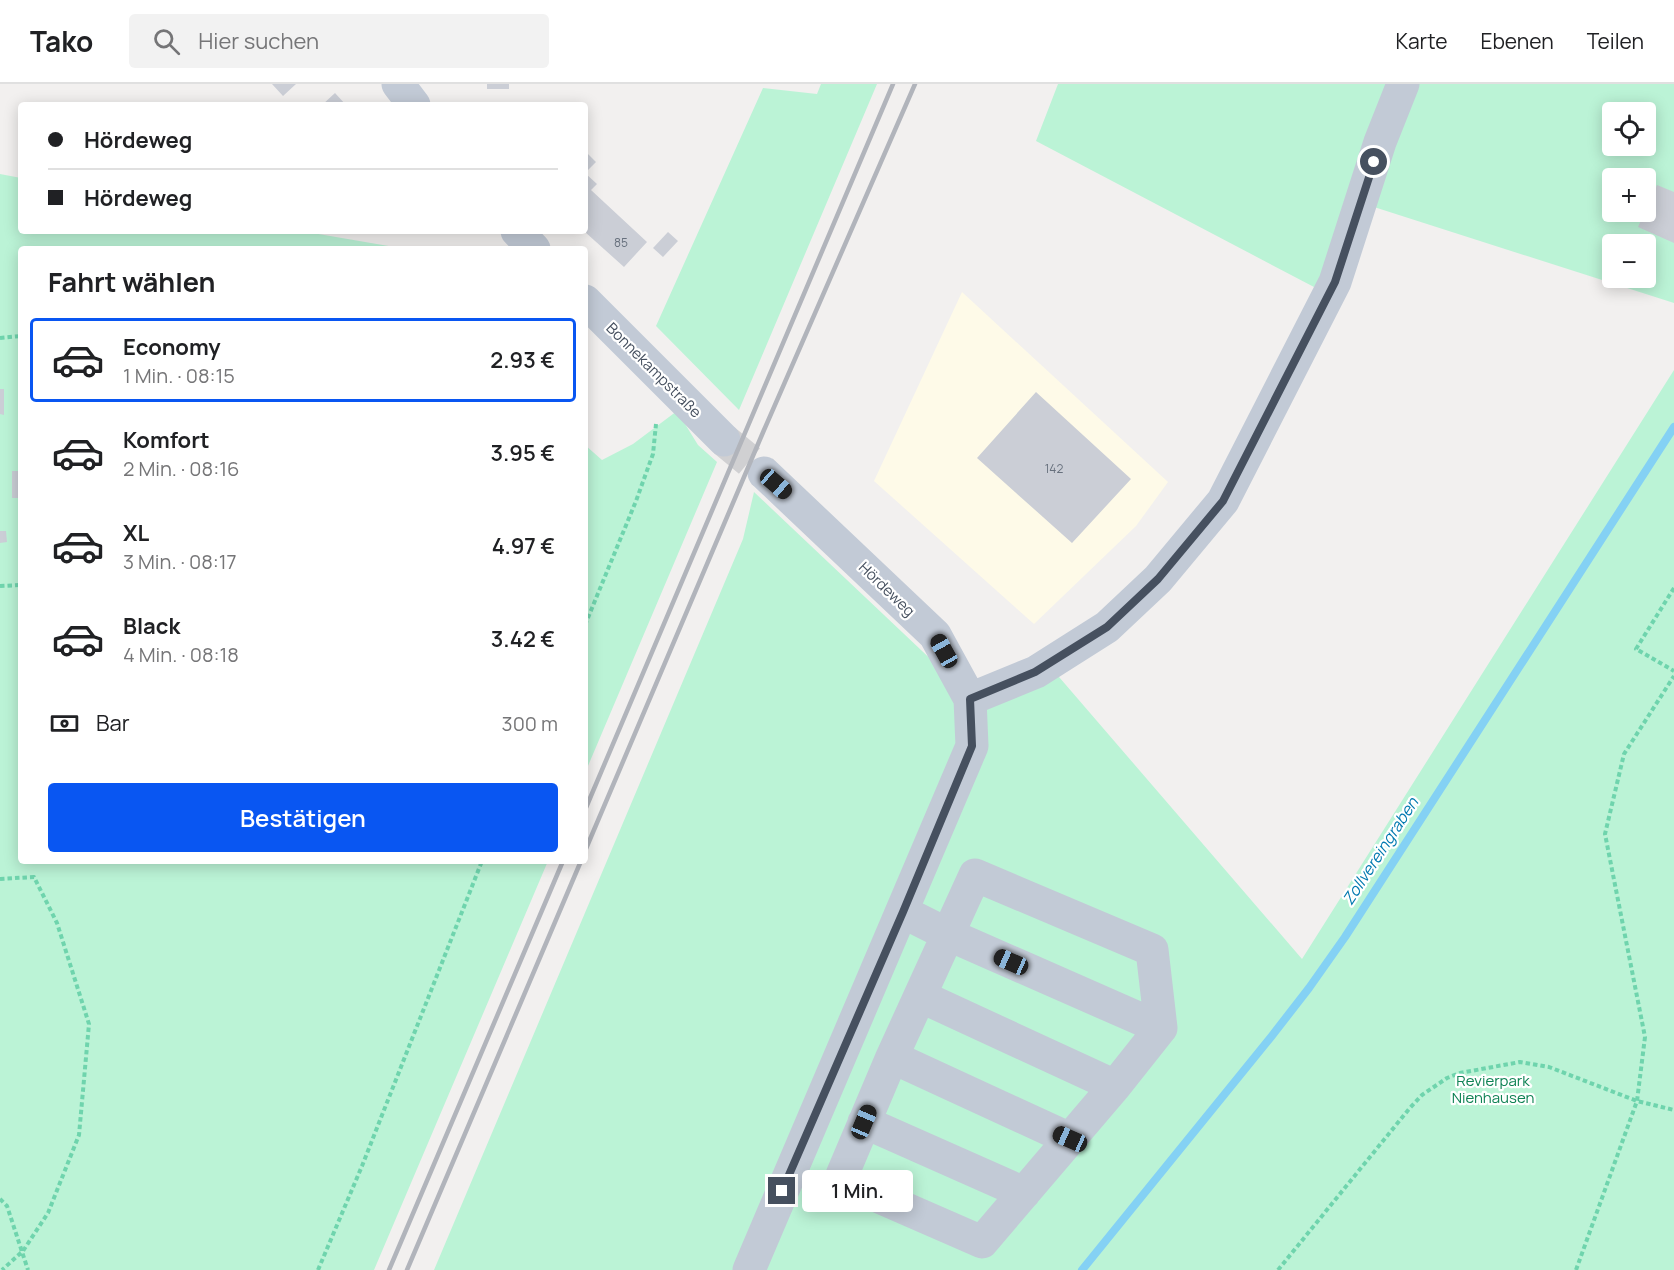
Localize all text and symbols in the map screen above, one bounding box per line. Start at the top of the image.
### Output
search box [129,14,549,68]
text: Tako [30,22,93,60]
icon: search [150,25,183,58]
text: Hier suchen [198,26,319,56]
text: Karte [1395,27,1447,55]
text: Ebenen [1480,27,1554,55]
text: Teilen [1587,27,1644,55]
map controls [1602,102,1656,288]
button: locate [1602,102,1656,156]
text: Hördeweg [84,125,192,155]
route start [1360,148,1387,175]
button: + [1602,168,1656,222]
text: Hördeweg [84,183,192,213]
house number: 85 [614,234,628,251]
button: − [1602,234,1656,288]
text: Fahrt wählen [48,263,216,300]
street label: Bonnekampstraße [602,318,706,422]
text: Economy [123,332,221,362]
icon: car [51,333,105,387]
text: 2.93 € [490,345,555,375]
text: 1 Min. · 08:15 [123,362,235,389]
text: Komfort [123,425,210,455]
icon: car [51,426,105,480]
text: 3.95 € [490,438,555,468]
text: 2 Min. · 08:16 [123,455,239,482]
house number: 142 [1045,460,1063,477]
car [757,465,795,503]
text: XL [123,518,149,548]
icon: car [51,519,105,573]
text: 4.97 € [492,531,555,561]
text: 3 Min. · 08:17 [123,548,237,575]
street label: Hördeweg [854,557,920,621]
text: Black [123,611,180,641]
icon: car [51,612,105,666]
text: 3.42 € [491,624,555,654]
car [927,631,961,671]
text: 4 Min. · 08:18 [123,641,239,668]
icon: cash [48,707,81,740]
text: Bar [96,708,130,738]
text: 300 m [502,710,558,737]
button: Bestätigen [48,783,558,852]
water label: Zollvereingraben [1337,793,1423,909]
car [991,946,1031,978]
park label: Revierpark Nienhausen [1452,1070,1534,1108]
car [849,1102,879,1142]
car [1050,1123,1090,1155]
callout: 1 Min. [803,1170,914,1212]
route end [768,1177,795,1204]
text: 1 Min. [831,1177,884,1204]

